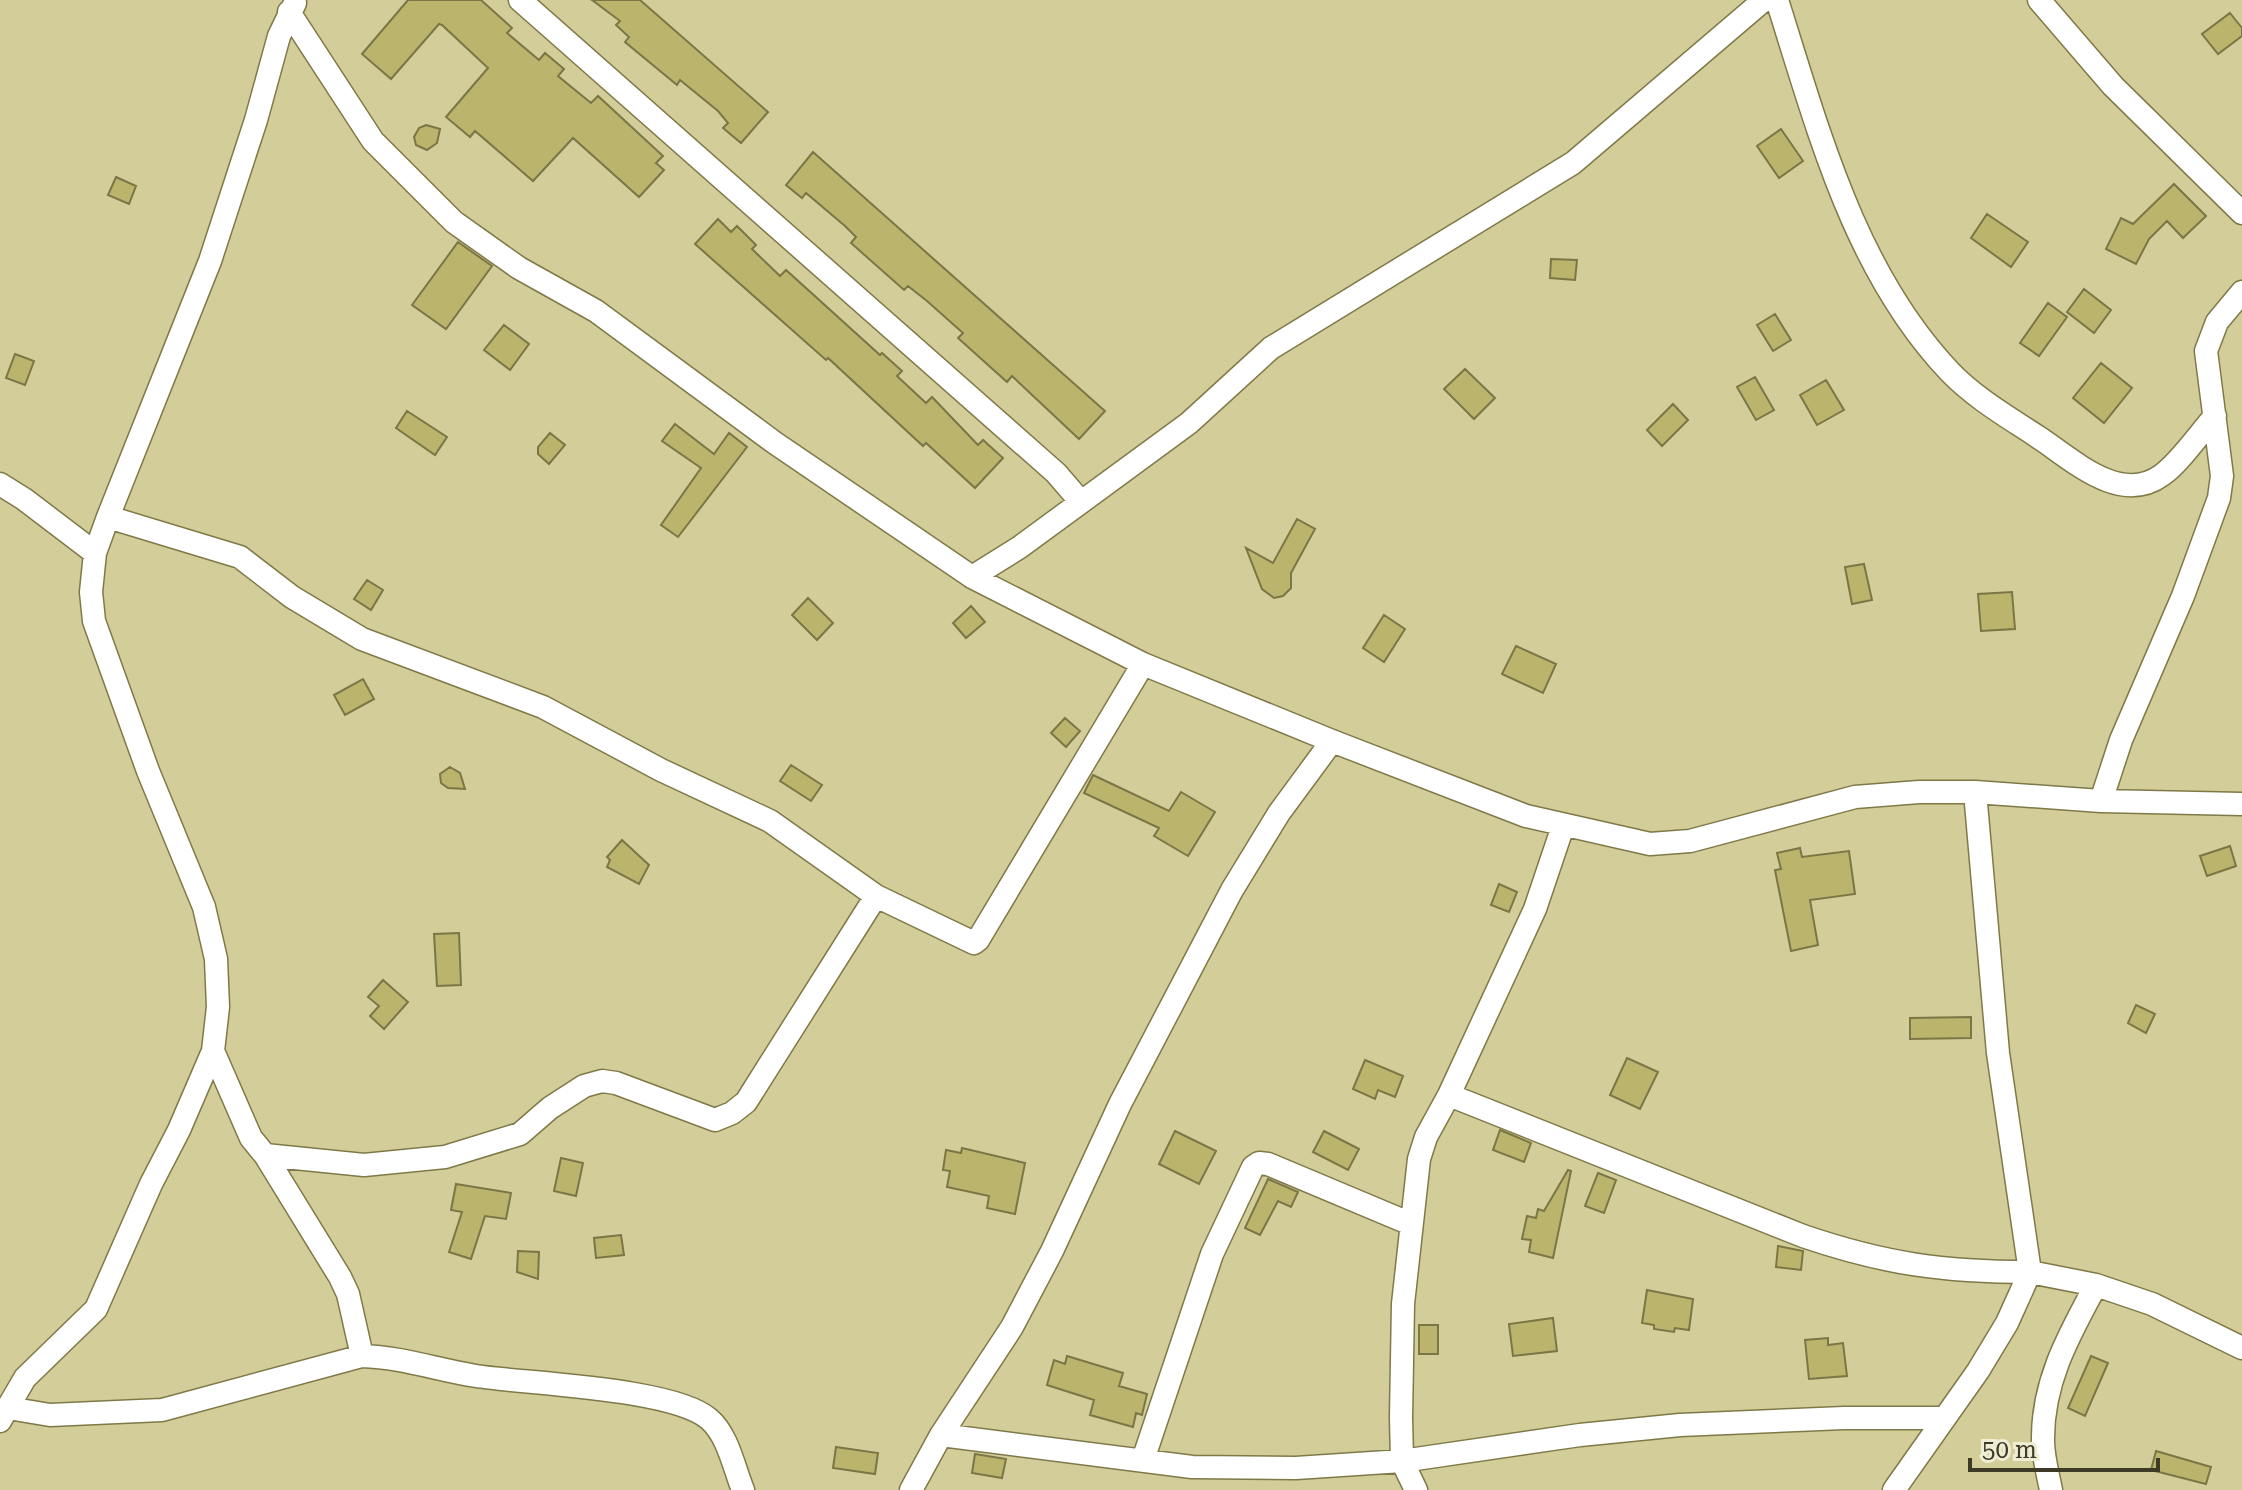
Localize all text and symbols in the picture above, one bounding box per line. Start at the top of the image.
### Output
scale bar [1970,1422,2158,1472]
text: 50 m [1982,1436,2037,1464]

